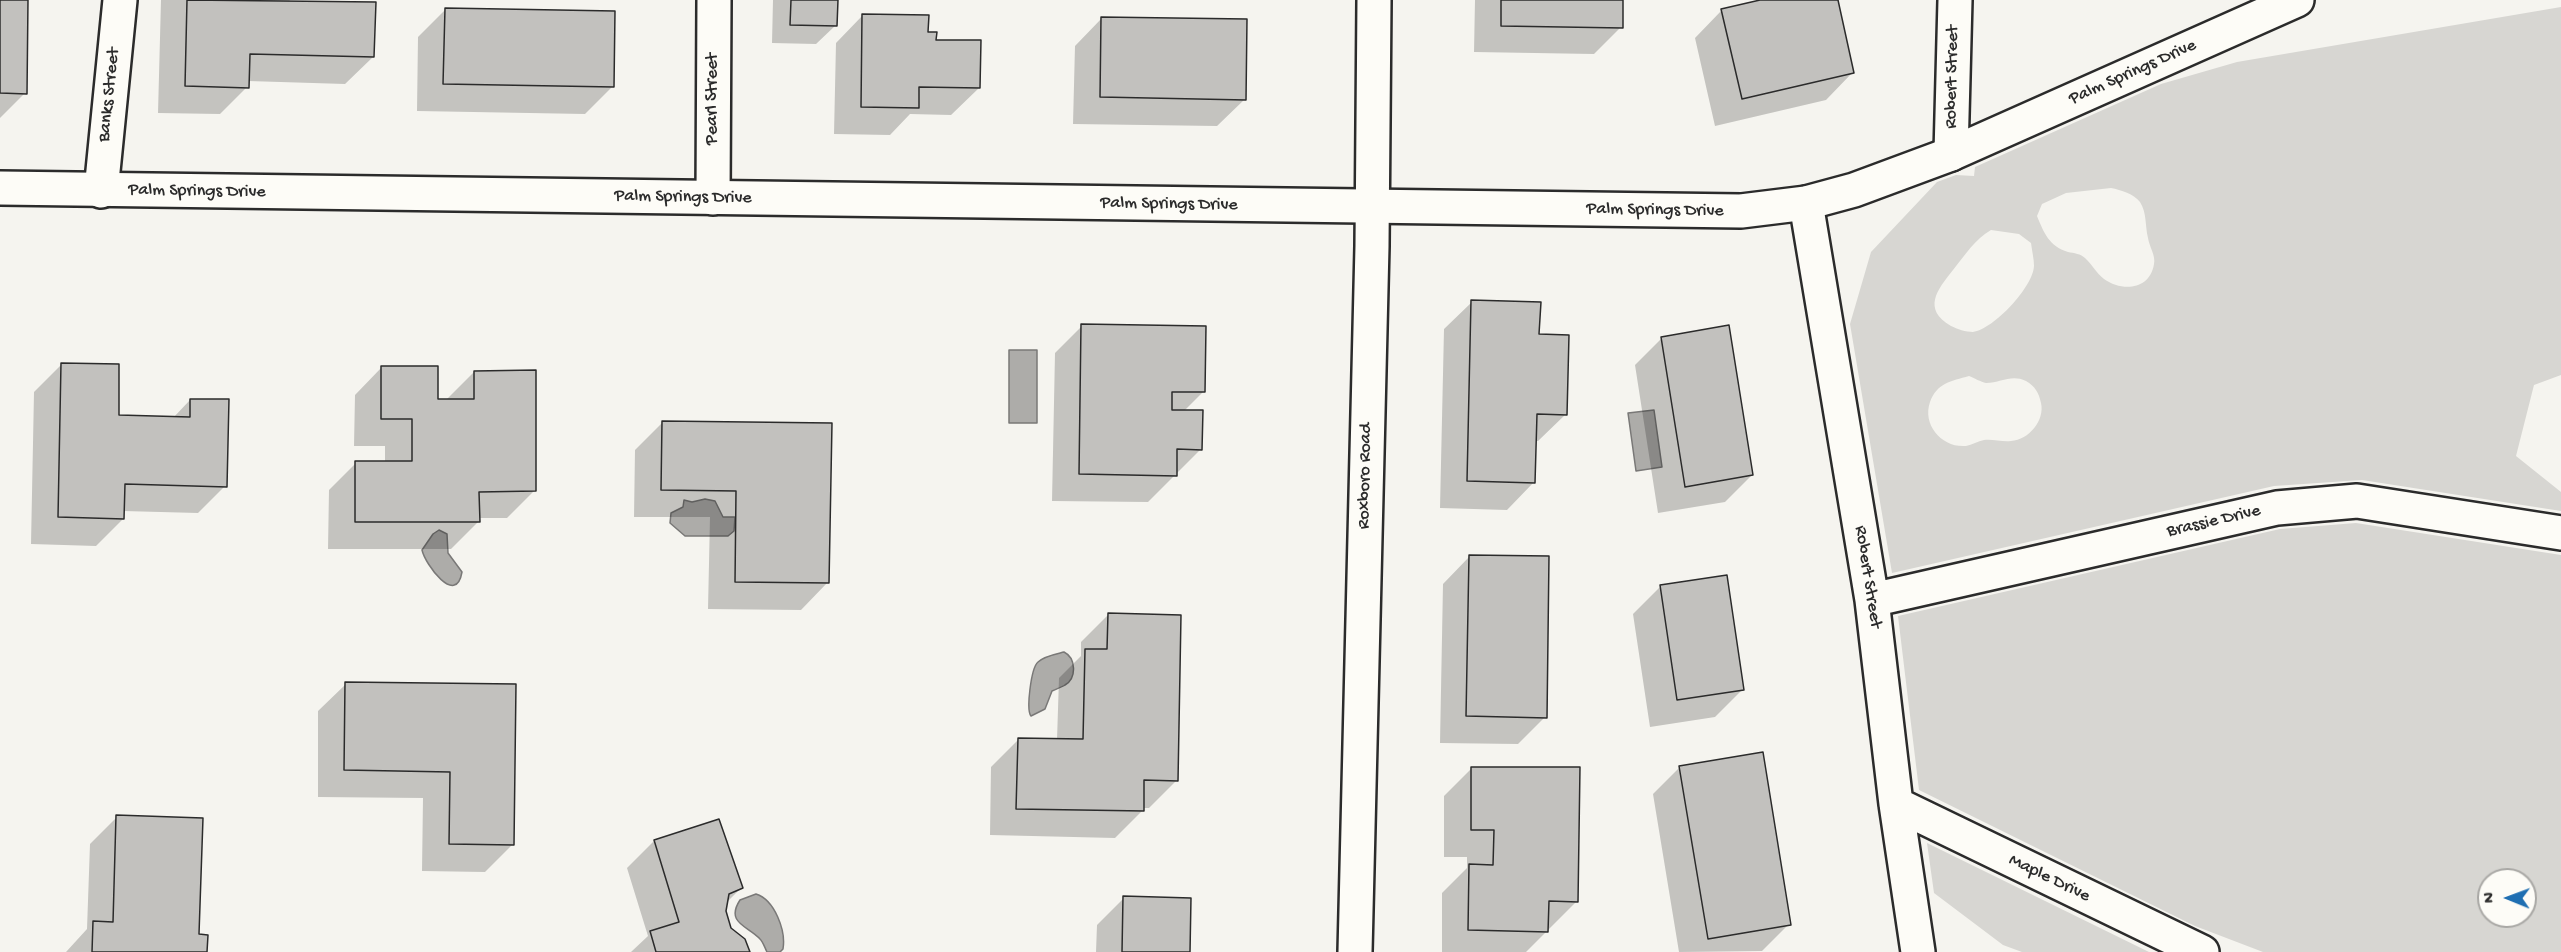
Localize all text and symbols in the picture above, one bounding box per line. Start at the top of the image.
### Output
street label: Robert Street [1941,25,1965,129]
street label: Palm Springs Drive [2066,35,2200,111]
street label: Banks Street [94,47,126,143]
street label: Pearl Street [702,53,724,145]
street label: Palm Springs Drive [128,180,266,204]
street label: Palm Springs Drive [614,186,752,210]
street label: Palm Springs Drive [1100,193,1238,217]
street label: Palm Springs Drive [1586,199,1724,223]
street label: Roxboro Road [1354,423,1378,529]
street label: Brassie Drive [2165,501,2263,543]
street label: Robert Street [1848,524,1886,630]
street label: Maple Drive [2005,850,2093,908]
north arrow [2477,868,2537,928]
text: N [2481,892,2500,903]

